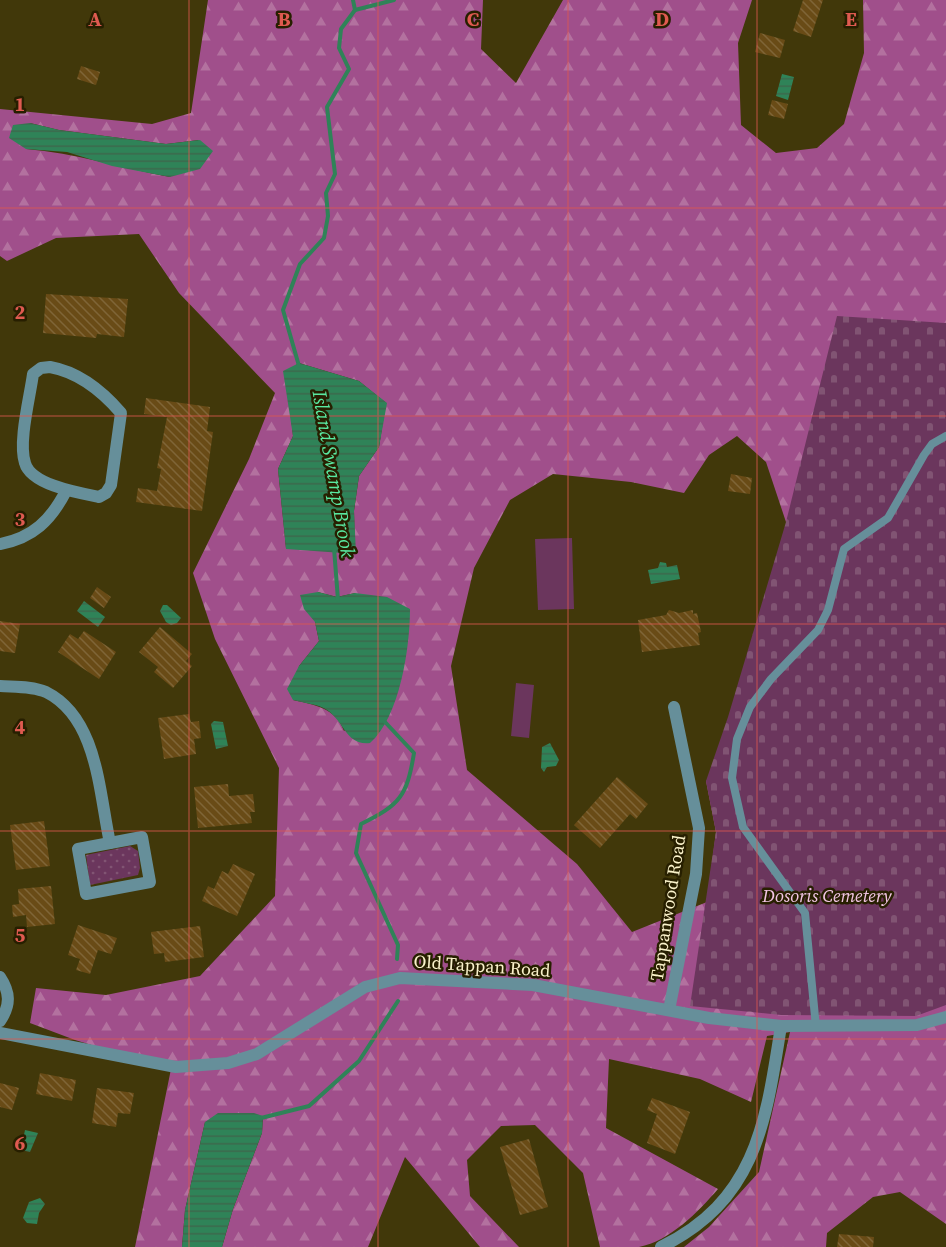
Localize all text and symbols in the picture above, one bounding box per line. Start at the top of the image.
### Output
text: A [88,5,102,33]
text: B [277,5,291,33]
text: C [467,5,479,33]
text: D [655,5,669,33]
text: E [845,5,857,33]
text: 1 [15,90,25,118]
text: 2 [15,298,26,326]
water label: Island Swamp Brook [305,387,363,560]
text: 3 [15,505,26,533]
text: 4 [15,713,26,741]
street label: Tappanwood Road [644,833,691,983]
park label: Dosoris Cemetery [761,883,892,908]
text: 5 [15,921,26,949]
street label: Old Tappan Road [413,948,551,983]
text: 6 [15,1129,26,1157]

